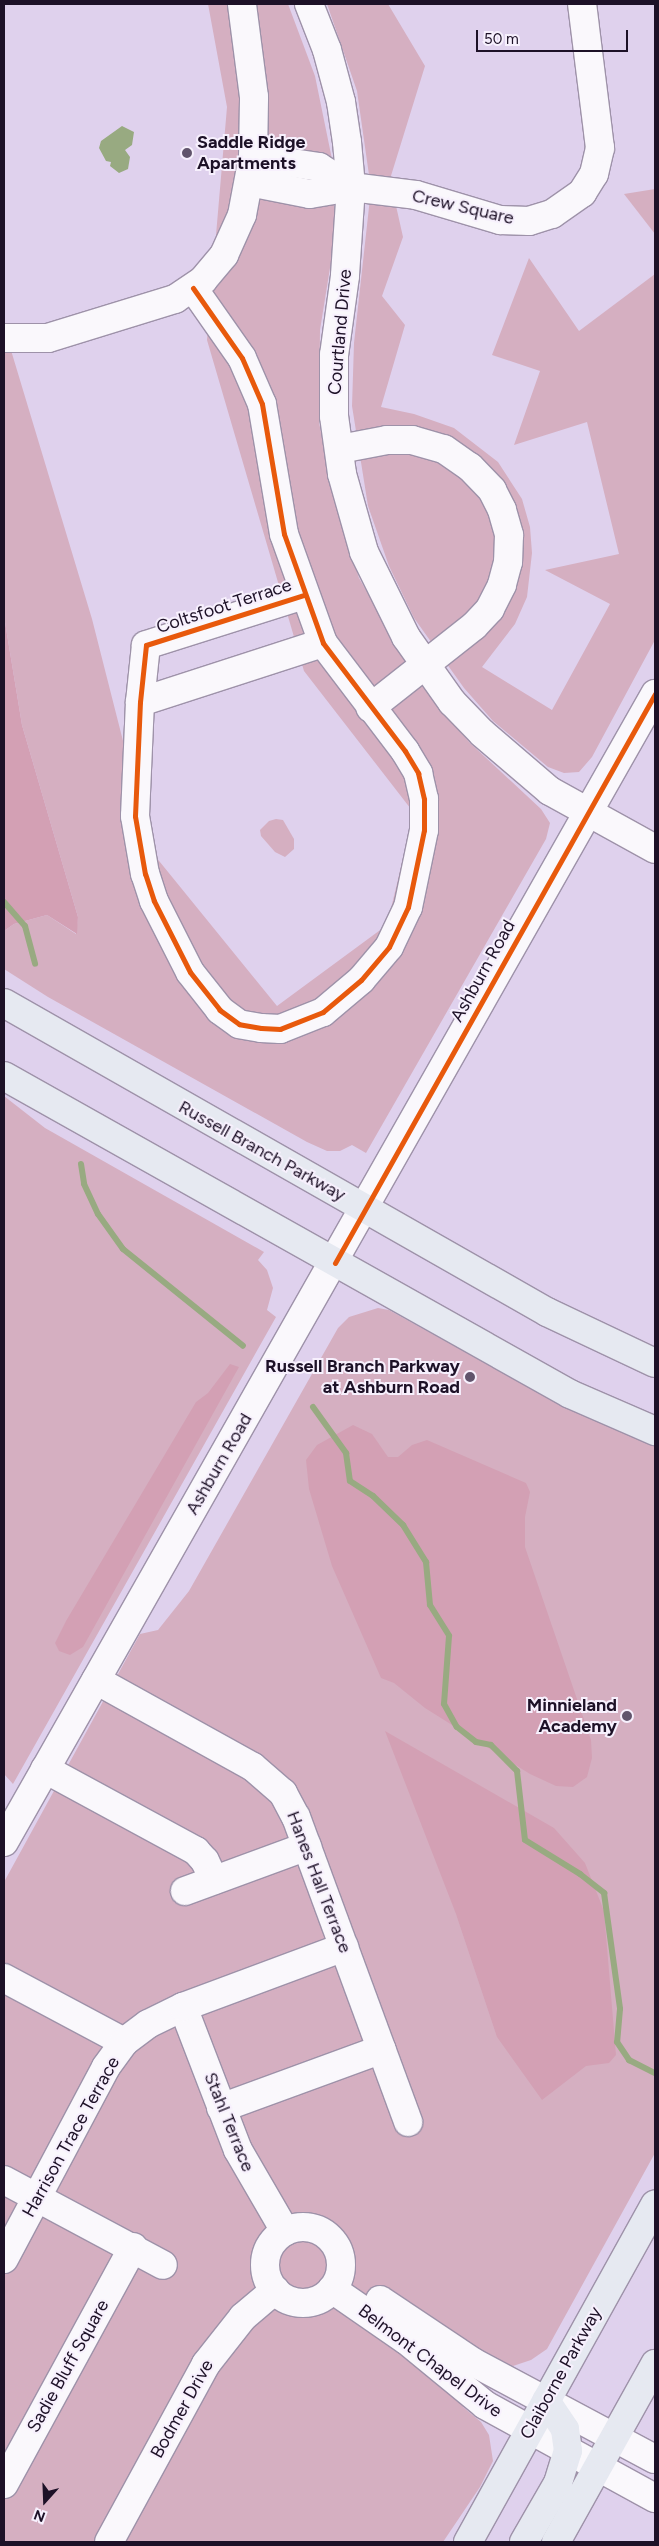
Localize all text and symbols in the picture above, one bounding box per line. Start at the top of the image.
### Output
scale bar [479,20,632,52]
text: 50 m [484,30,519,48]
place label: Saddle Ridge Apartments [197,132,305,174]
marker: Saddle Ridge Apartments [181,147,193,159]
street label: Crew Square [410,185,516,229]
street label: Courtland Drive [324,268,356,396]
street label: Coltsfoot Terrace [154,574,294,638]
street label: Ashburn Road [446,916,520,1026]
street label: Russell Branch Parkway [175,1096,349,1206]
place label: Russell Branch Parkway at Ashburn Road [265,1356,460,1398]
marker: Russell Branch Parkway at Ashburn Road [464,1371,476,1383]
street label: Ashburn Road [181,1410,257,1518]
place label: Minnieland Academy [527,1695,617,1738]
marker: Minnieland Academy [621,1710,633,1722]
street label: Hanes Hall Terrace [282,1808,356,1956]
street label: Harrison Trace Terrace [18,2053,124,2221]
street label: Stahl Terrace [199,2069,259,2175]
street label: Sadie Bluff Square [23,2296,113,2436]
street label: Belmont Chapel Drive [354,2300,506,2422]
street label: Claiborne Parkway [516,2303,606,2443]
street label: Bodmer Drive [146,2356,218,2462]
north arrow [20,2476,70,2526]
text: N [32,2506,48,2525]

